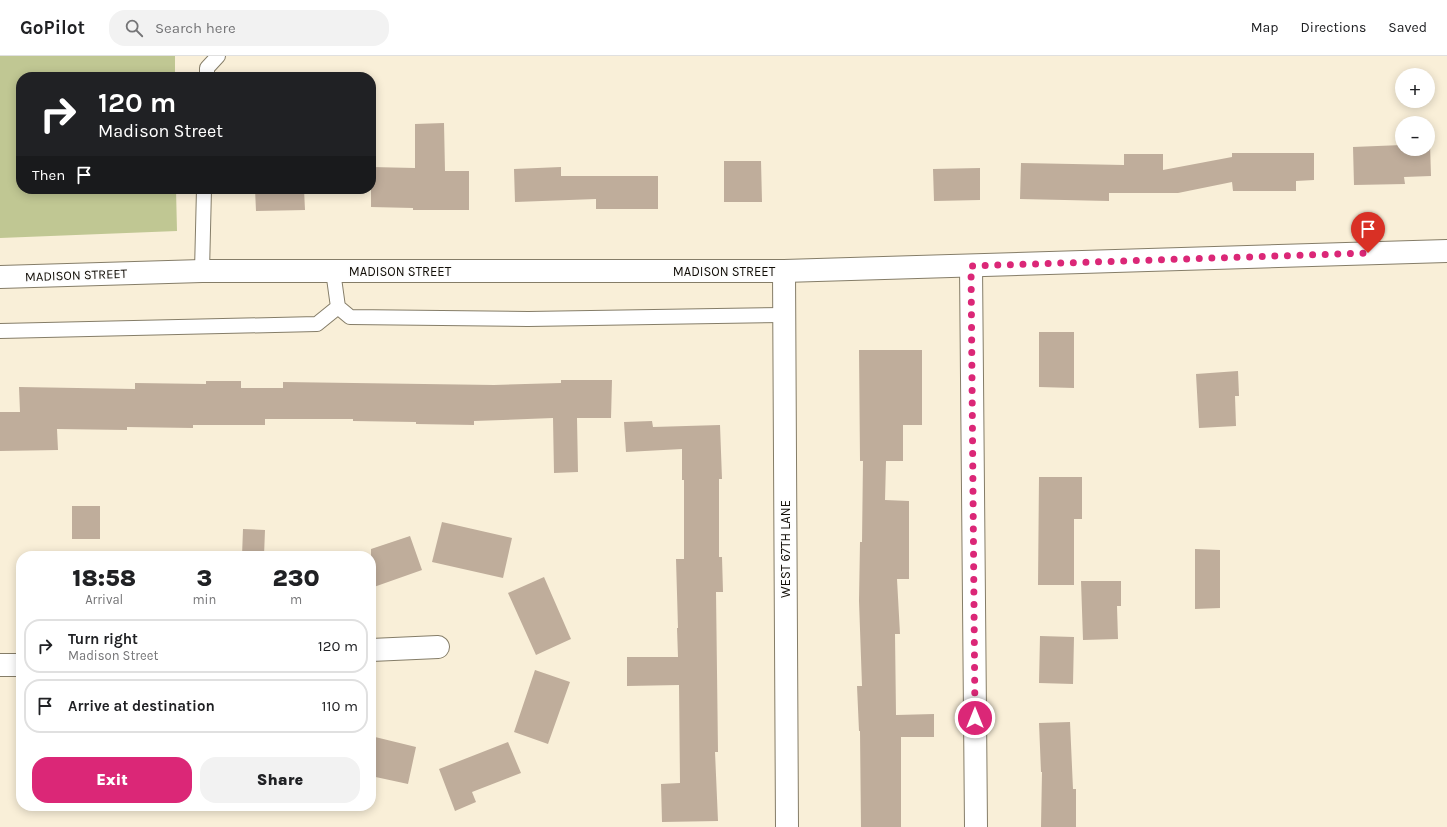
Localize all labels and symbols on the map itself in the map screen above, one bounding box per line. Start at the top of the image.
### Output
pin [1351,212,1385,253]
street label: MADISON STREET [349,264,452,279]
street label: MADISON STREET [673,264,776,279]
street label: MADISON STREET [25,266,128,284]
street label: WEST 67TH LANE [778,500,793,598]
position arrow [954,697,996,739]

